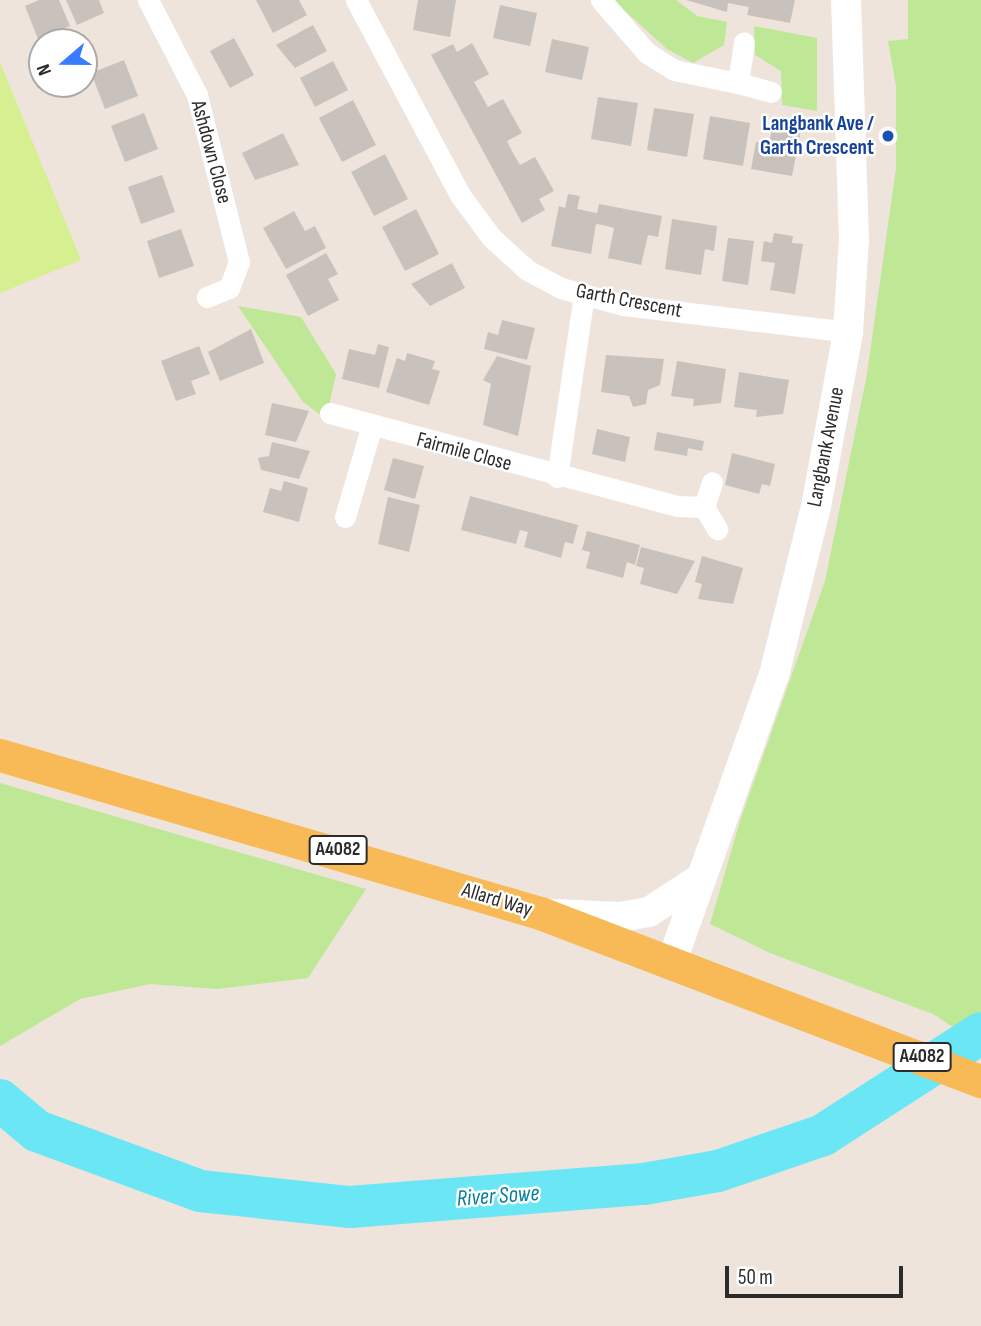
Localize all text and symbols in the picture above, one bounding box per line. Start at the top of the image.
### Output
north arrow [28,28,98,98]
text: N [32,61,57,78]
street label: Ashdown Close [185,98,237,206]
place label: Langbank Ave / Garth Crescent [760,111,874,161]
marker: Langbank Ave / Garth Crescent [880,128,896,144]
street label: Garth Crescent [574,278,684,324]
street label: Langbank Avenue [802,385,850,509]
street label: Fairmile Close [414,427,514,477]
road number: A4082 [308,834,368,866]
street label: Allard Way [459,877,535,923]
road number: A4082 [892,1042,952,1072]
water label: River Sowe [456,1179,540,1213]
scale bar [729,1252,908,1296]
text: 50 m [738,1265,773,1290]

